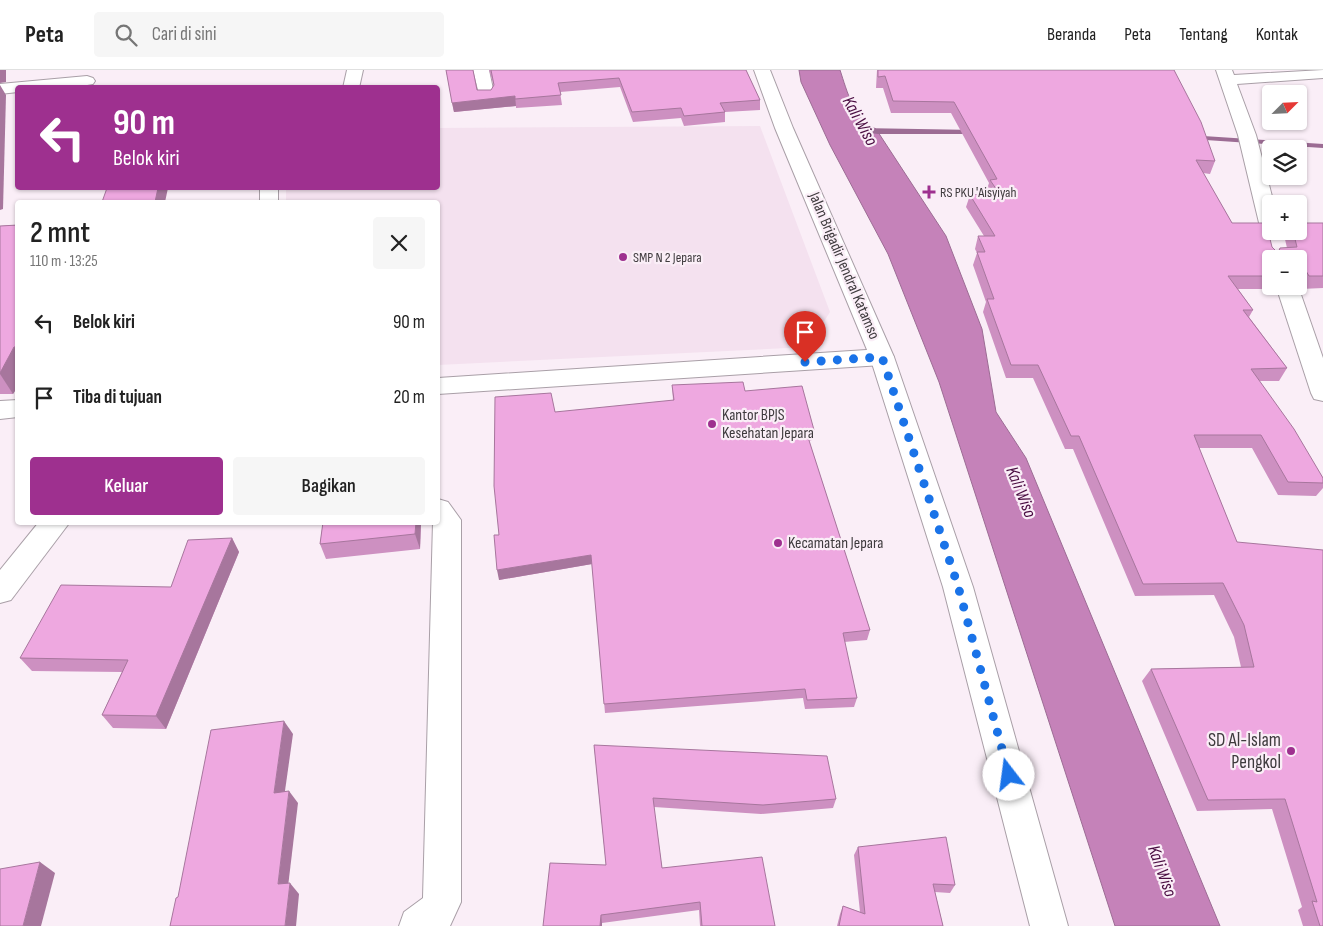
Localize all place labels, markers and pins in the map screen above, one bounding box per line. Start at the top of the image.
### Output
place label: RS PKU 'Aisyiyah [940,184,1016,201]
marker: RS PKU 'Aisyiyah [922,185,936,199]
place label: SMP N 2 Jepara [633,249,702,266]
marker: SMP N 2 Jepara [617,251,629,263]
pin [784,311,826,362]
place label: Kantor BPJS Kesehatan Jepara [722,406,814,443]
marker: Kantor BPJS Kesehatan Jepara [706,418,718,430]
place label: Kecamatan Jepara [788,534,884,553]
marker: Kecamatan Jepara [772,537,784,549]
place label: SD Al-Islam Pengkol [1208,729,1281,774]
marker: SD Al-Islam Pengkol [1285,745,1297,757]

